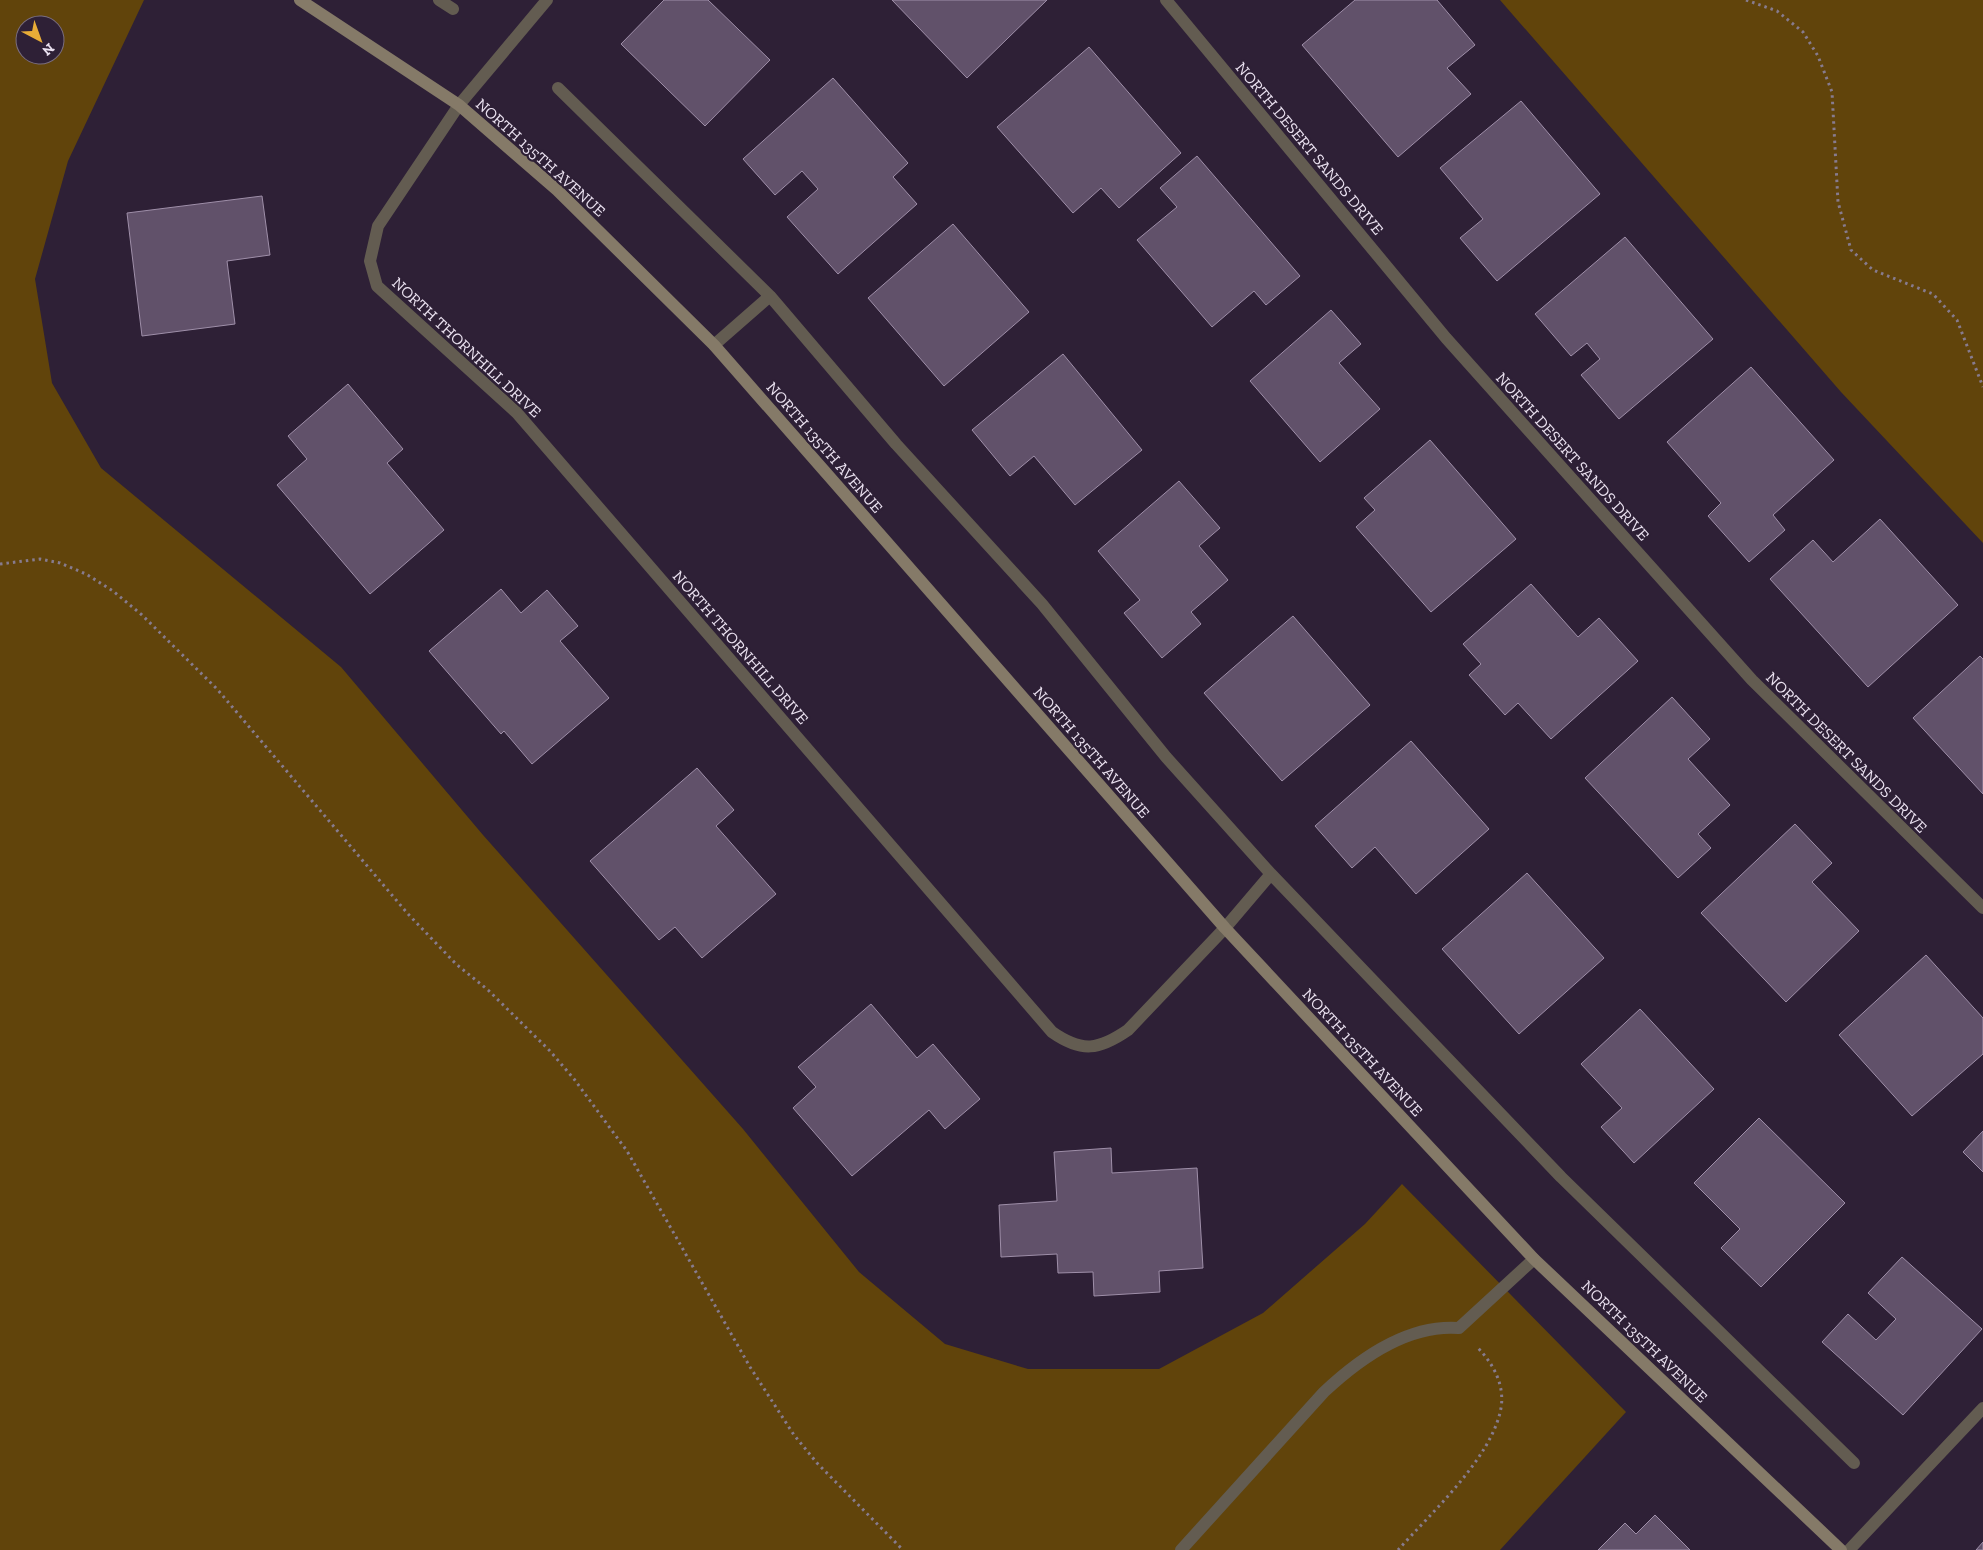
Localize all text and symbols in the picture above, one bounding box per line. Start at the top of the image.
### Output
north arrow [15,15,65,65]
text: N [38,40,58,60]
street label: NORTH DESERT SANDS DRIVE [1232,58,1387,239]
street label: NORTH 135TH AVENUE [472,94,609,220]
street label: NORTH THORNHILL DRIVE [388,273,545,421]
street label: NORTH DESERT SANDS DRIVE [1492,368,1653,544]
street label: NORTH 135TH AVENUE [762,378,887,517]
street label: NORTH THORNHILL DRIVE [669,567,812,728]
street label: NORTH DESERT SANDS DRIVE [1762,668,1931,837]
street label: NORTH 135TH AVENUE [1029,683,1154,822]
street label: NORTH 135TH AVENUE [1299,985,1427,1120]
street label: NORTH 135TH AVENUE [1578,1276,1712,1406]

